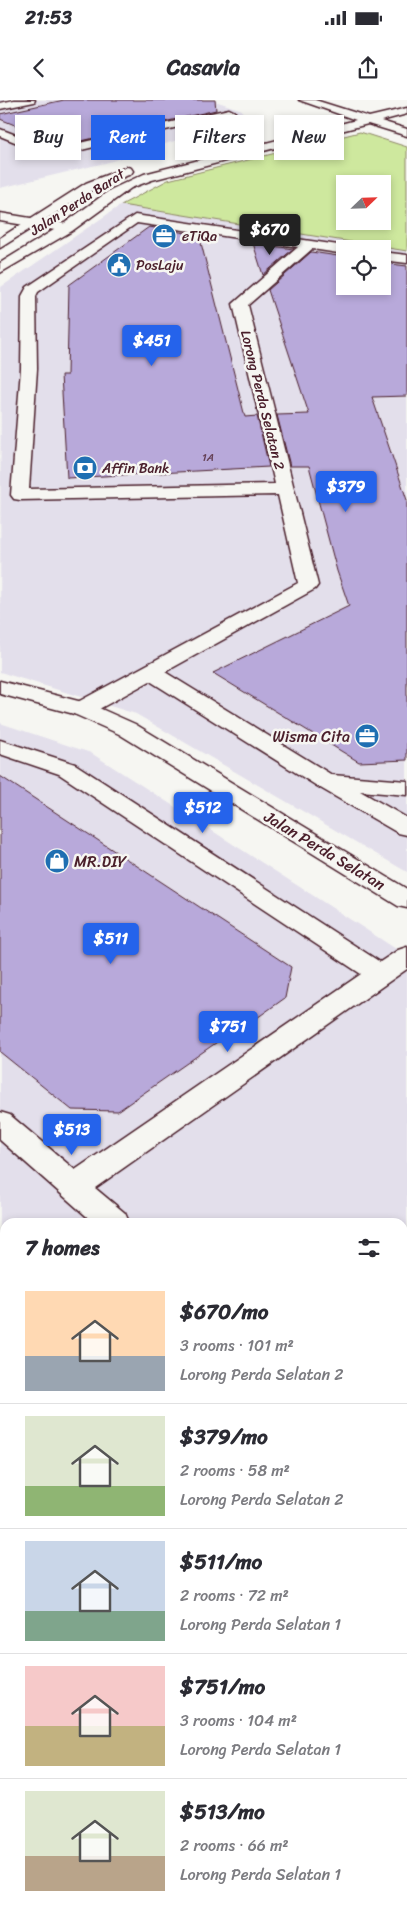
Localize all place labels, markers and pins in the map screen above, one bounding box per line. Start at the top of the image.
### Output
pin: $670 [240,214,300,256]
office icon: eTiQa [151,223,177,249]
place label: eTiQa [182,224,217,249]
public building icon: PosLaju [106,252,132,278]
place label: PosLaju [136,253,184,278]
pin: $451 [122,324,182,367]
bank icon: Affin Bank [72,455,98,481]
place label: Affin Bank [101,456,169,481]
pin: $379 [316,470,376,513]
place label: Wisma Cita [273,722,350,751]
office icon: Wisma Cita [354,723,380,749]
pin: $512 [173,792,233,834]
place label: MR.DIY [74,847,128,876]
shop icon: MR.DIY [44,848,70,874]
pin: $511 [81,922,141,965]
pin: $751 [198,1010,258,1053]
pin: $513 [42,1114,102,1156]

